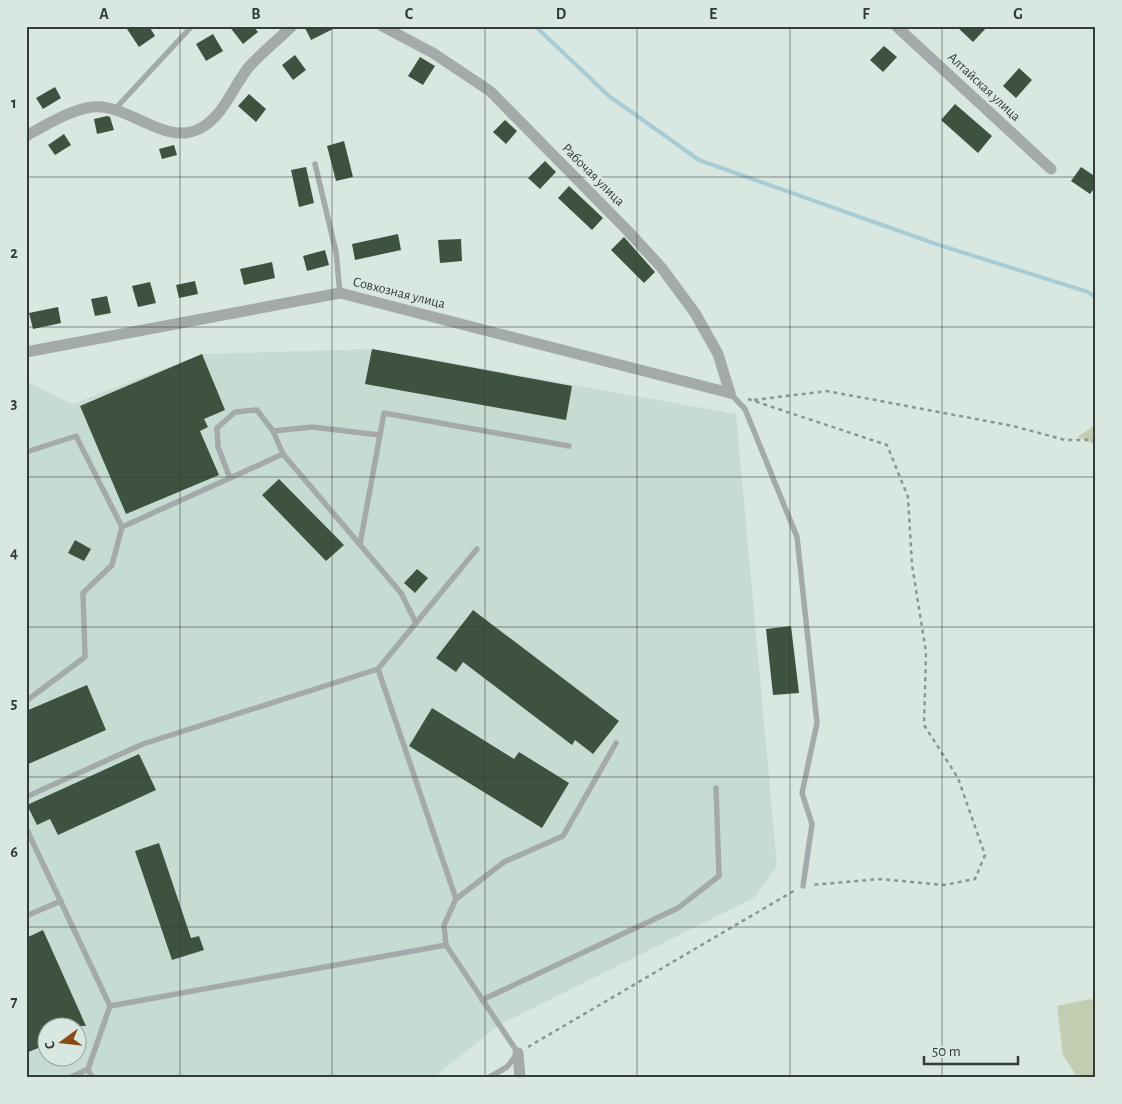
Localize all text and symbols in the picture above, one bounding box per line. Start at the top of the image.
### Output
text: A [99,6,109,22]
text: B [251,6,261,22]
text: C [405,6,414,22]
text: D [556,6,567,22]
text: E [709,6,717,22]
text: F [862,6,870,22]
text: G [1013,6,1023,22]
street label: Алтайская улица [945,50,1023,124]
text: 1 [11,95,17,111]
street label: Рабочая улица [559,141,627,209]
text: 2 [10,245,18,261]
street label: Совхозная улица [351,275,447,311]
text: 3 [11,395,18,411]
text: 4 [10,545,18,561]
text: 5 [11,695,18,711]
text: 6 [10,844,18,860]
text: 7 [11,994,18,1010]
north arrow [38,1016,88,1066]
scale bar [924,1034,1018,1066]
text: С [43,1039,58,1051]
text: 50 m [932,1044,961,1059]

